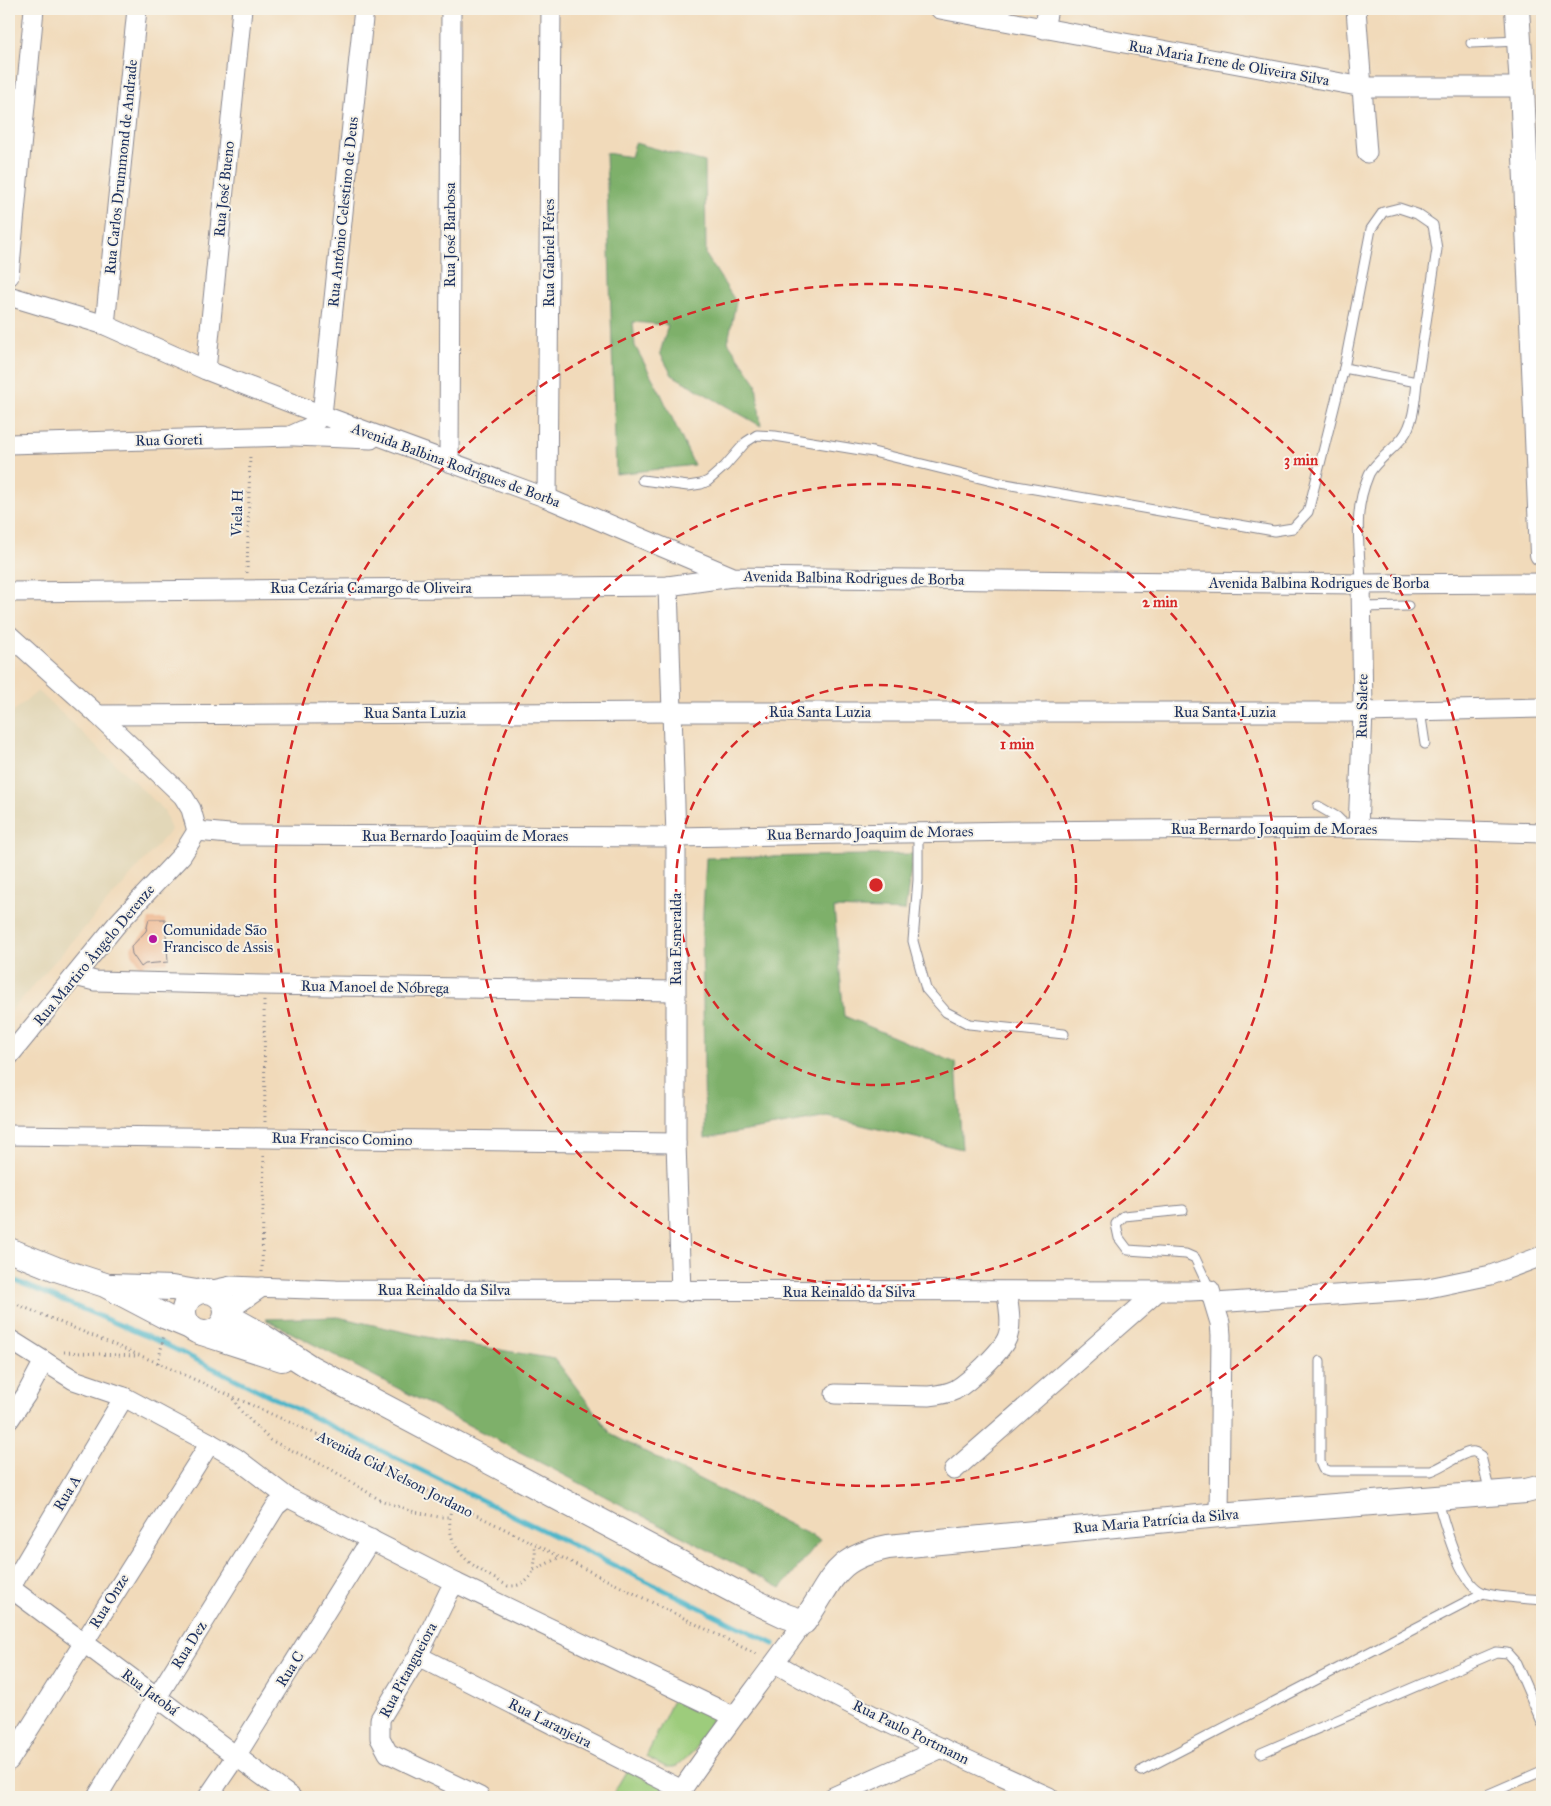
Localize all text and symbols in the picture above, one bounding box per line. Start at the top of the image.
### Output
street label: Rua Maria Irene de Oliveira Silva [1127,36,1332,90]
street label: Rua Carlos Drummond de Andrade [101,59,141,275]
street label: Rua Antônio Celestino de Deus [324,116,362,308]
street label: Rua José Bueno [210,140,239,238]
street label: Rua José Barbosa [441,182,460,288]
street label: Rua Gabriel Féres [540,199,558,307]
street label: Avenida Balbina Rodrigues de Borba [348,418,563,511]
street label: Rua Goreti [135,430,203,450]
text: 3 min [1284,451,1319,470]
street label: Viela H [227,489,247,538]
street label: Avenida Balbina Rodrigues de Borba [743,567,965,589]
street label: Avenida Balbina Rodrigues de Borba [1208,574,1430,592]
street label: Rua Cezária Camargo de Oliveira [270,579,473,597]
text: 2 min [1142,593,1179,611]
street label: Rua Salete [1352,673,1372,739]
street label: Rua Santa Luzia [769,703,872,721]
street label: Rua Santa Luzia [1174,703,1277,721]
street label: Rua Santa Luzia [364,704,467,722]
text: 1 min [1000,735,1035,753]
street label: Rua Bernardo Joaquim de Moraes [1171,820,1377,839]
street label: Rua Bernardo Joaquim de Moraes [767,822,974,845]
street label: Rua Bernardo Joaquim de Moraes [362,827,568,846]
centre of rings [867,876,885,894]
street label: Rua Martiro Ângelo Derenze [30,881,158,1029]
street label: Rua Esmeralda [667,892,685,985]
place label: Comunidade São Francisco de Assis [163,921,273,956]
marker: Comunidade São Francisco de Assis [147,933,159,945]
street label: Rua Manoel de Nóbrega [301,977,450,997]
street label: Rua Francisco Comino [271,1129,413,1149]
street label: Rua Reinaldo da Silva [378,1281,511,1299]
street label: Rua Reinaldo da Silva [783,1283,916,1301]
street label: Avenida Cid Nelson Jordano [313,1426,476,1522]
street label: Rua A [49,1472,85,1514]
street label: Rua Maria Patrícia da Silva [1073,1505,1240,1537]
street label: Rua Onze [85,1570,133,1632]
street label: Rua Dez [167,1618,211,1672]
street label: Rua Pitangueiora [375,1619,441,1721]
street label: Rua C [272,1648,308,1690]
street label: Rua Jatobá [117,1665,183,1720]
street label: Rua Laranjeira [505,1694,595,1752]
street label: Rua Paulo Portmann [850,1696,972,1768]

